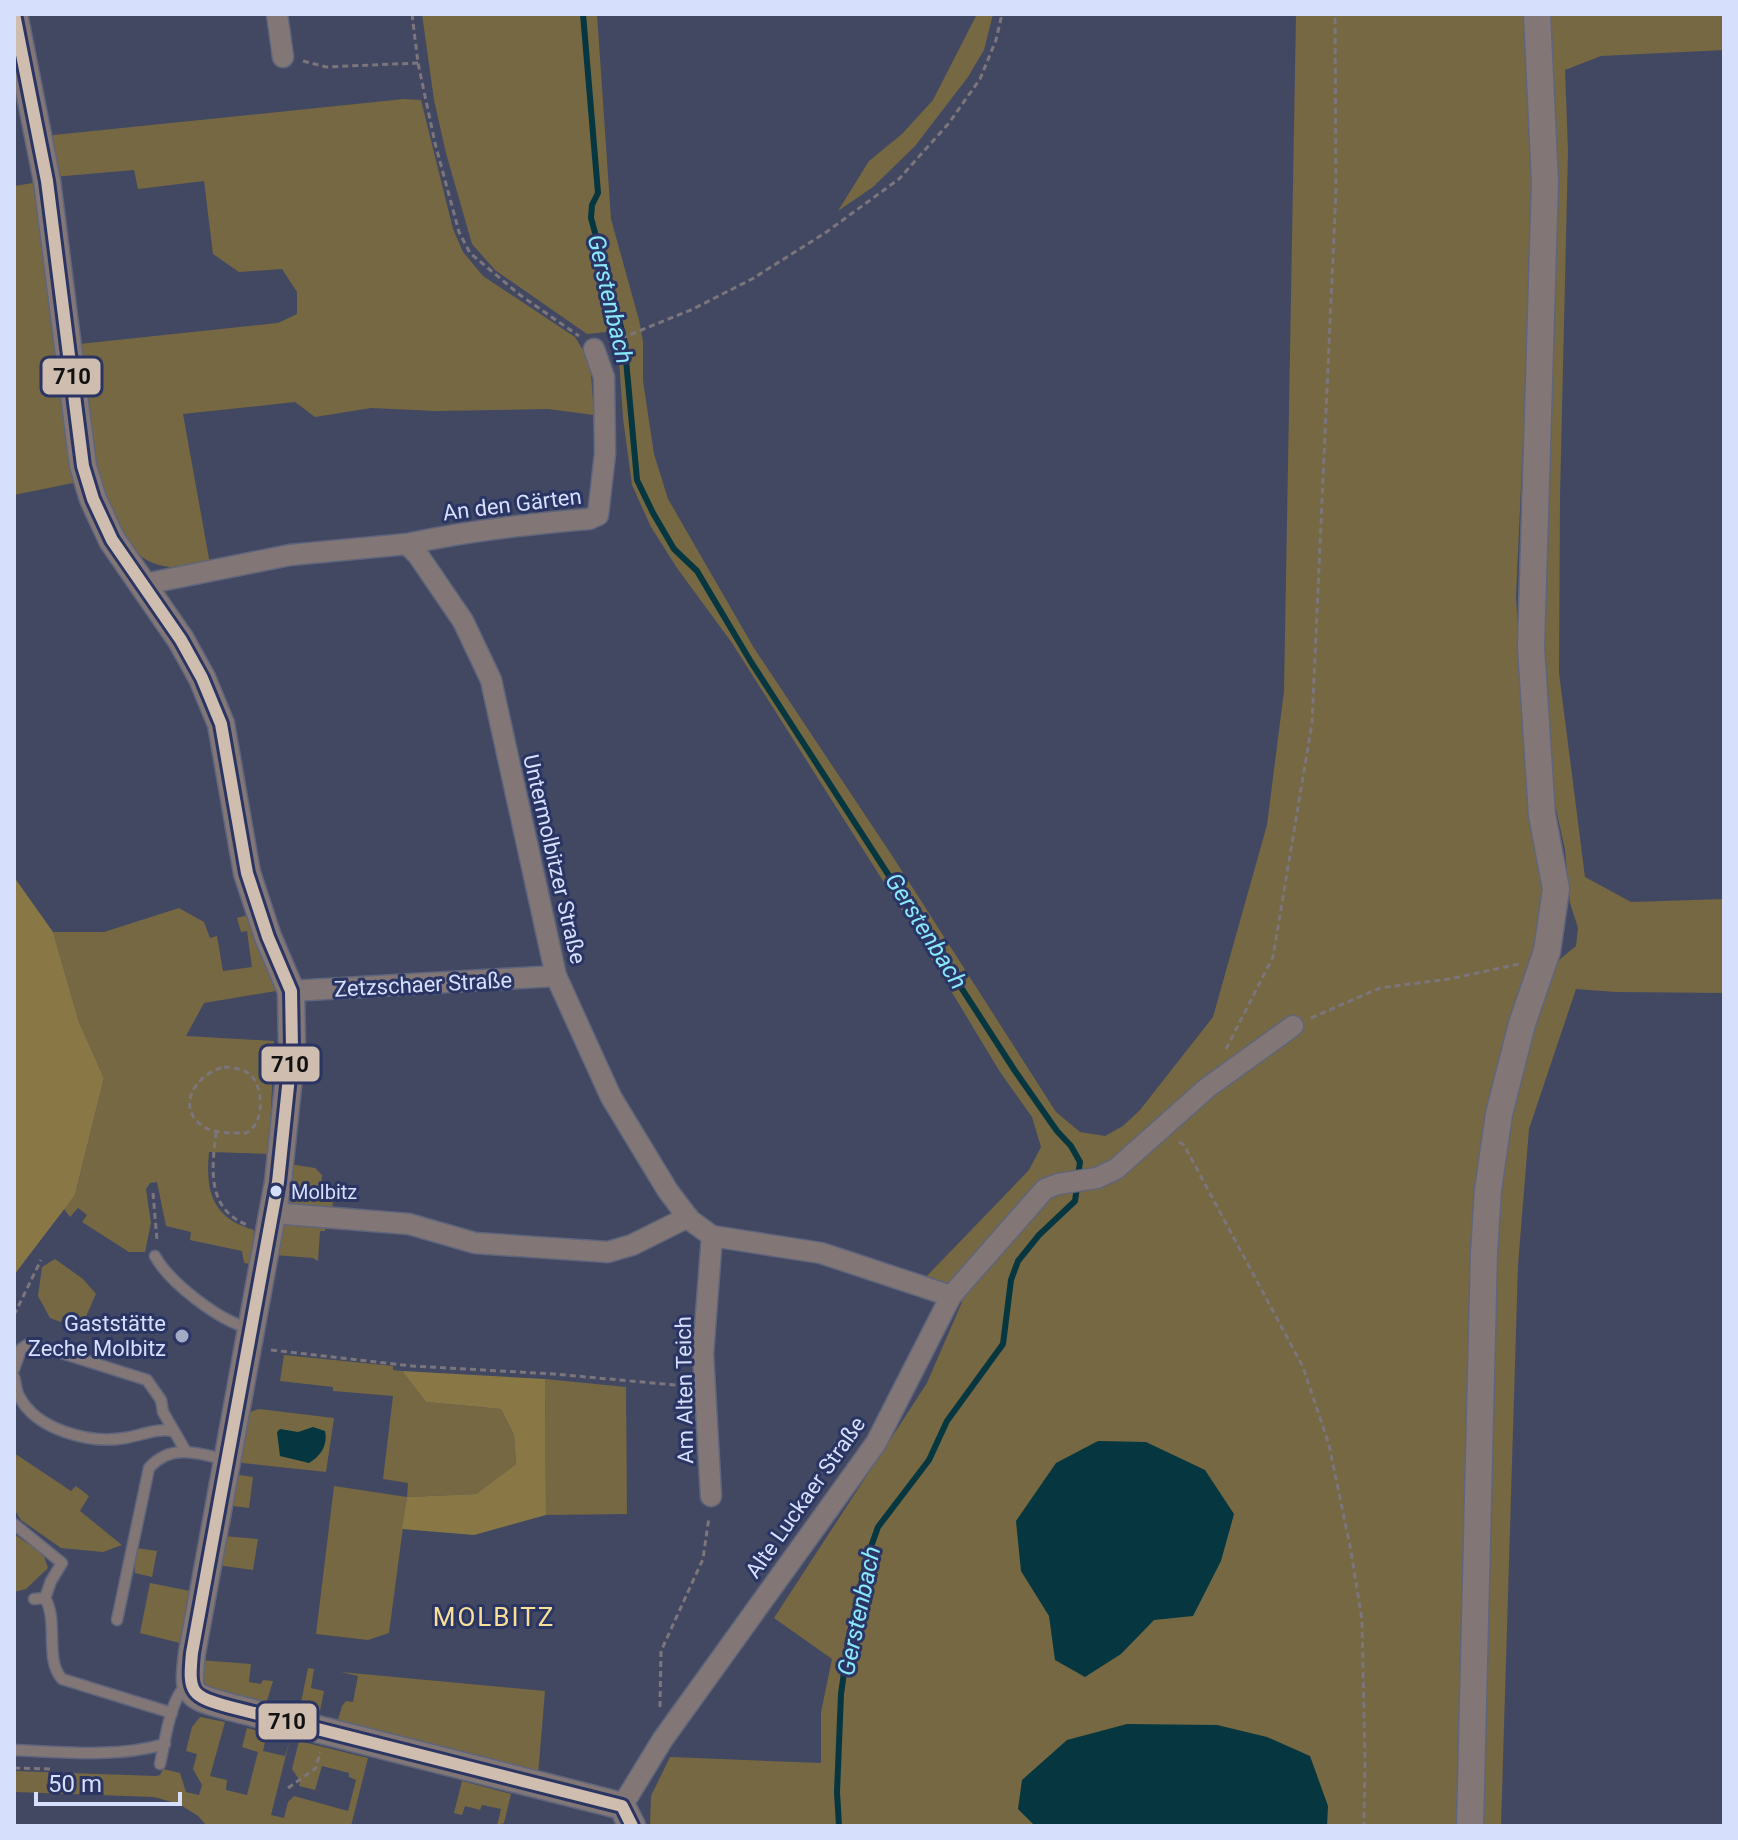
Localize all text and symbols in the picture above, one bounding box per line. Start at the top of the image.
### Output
water label: Gerstenbach [582,232,638,366]
line badge: 710 [41,357,102,396]
text: 710 [53,364,91,389]
street label: An den Gärten [441,484,583,525]
street label: Untermolbitzer Straße [518,752,591,966]
water label: Gerstenbach [879,868,973,994]
street label: Zetzschaer Straße [333,967,513,1002]
line badge: 710 [260,1045,321,1083]
text: 710 [271,1052,309,1077]
place label: Molbitz [291,1180,357,1204]
marker: Molbitz [268,1183,284,1199]
place label: Gaststätte Zeche Molbitz [28,1311,166,1361]
street label: Am Alten Teich [671,1316,698,1464]
marker: Gaststätte Zeche Molbitz [173,1327,191,1345]
street label: Alte Luckaer Straße [740,1412,870,1583]
water label: Gerstenbach [832,1544,886,1678]
district label: MOLBITZ [433,1602,555,1632]
line badge: 710 [257,1702,318,1741]
text: 710 [268,1709,306,1734]
scale bar [36,1756,180,1806]
text: 50 m [48,1770,102,1798]

